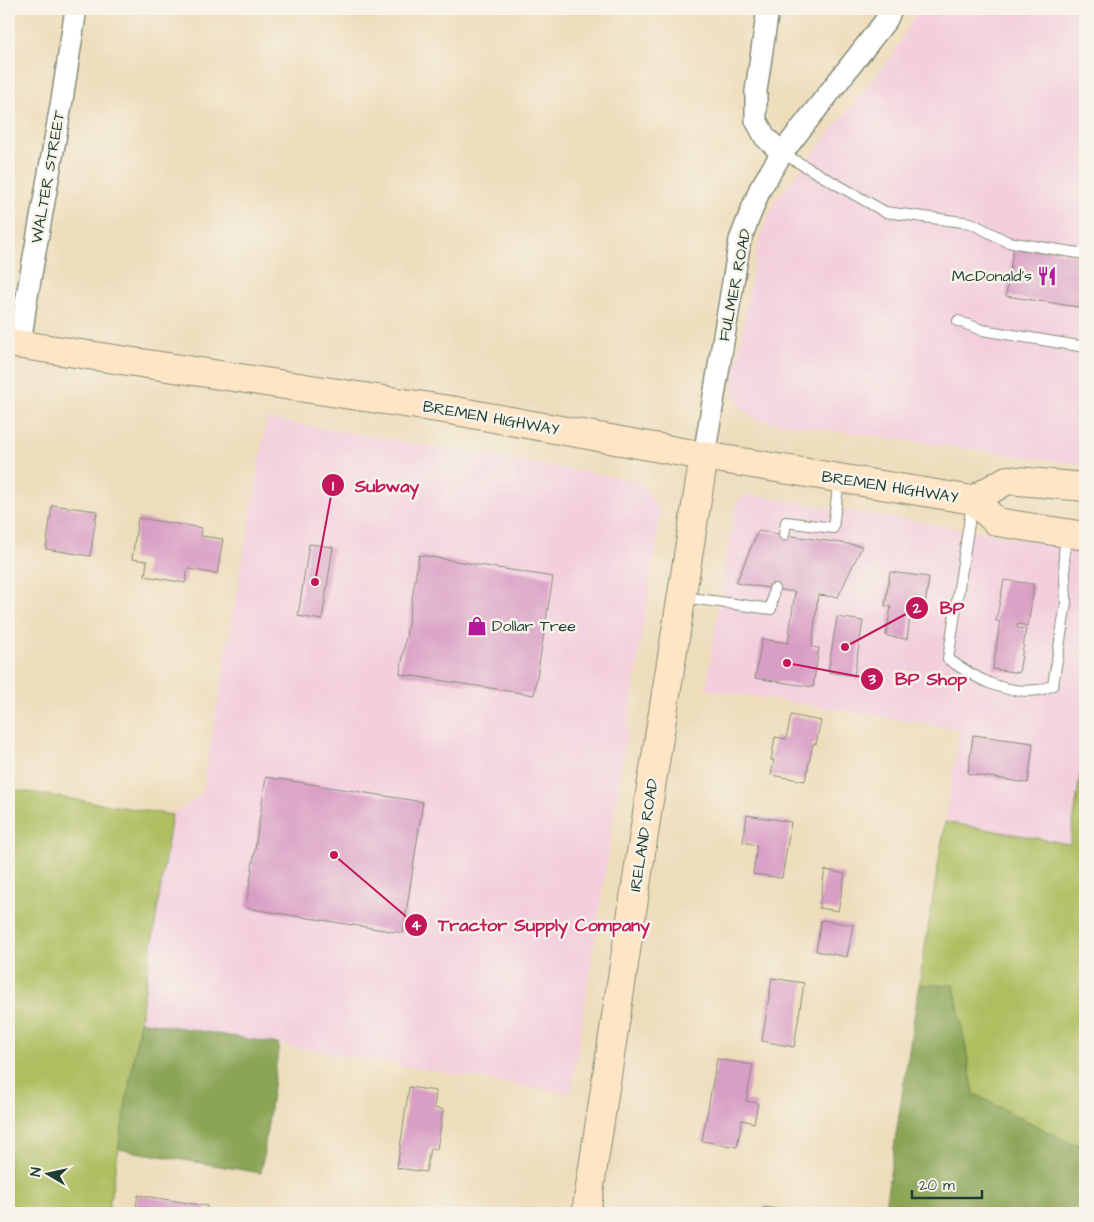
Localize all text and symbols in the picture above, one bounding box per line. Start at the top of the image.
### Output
street label: WALTER STREET [26,109,70,245]
street label: FULMER ROAD [713,227,757,343]
place label: McDonald's [952,265,1032,287]
restaurant icon: McDonald's [1036,265,1058,287]
street label: BREMEN HIGHWAY [421,395,561,441]
street label: BREMEN HIGHWAY [820,465,960,509]
callout: Subway [320,469,430,502]
text: Subway [354,474,419,500]
text: 1 [332,476,334,497]
callout: BP [904,592,974,625]
text: BP [940,596,965,621]
text: 2 [912,598,922,619]
shop icon: Dollar Tree [466,615,488,637]
place label: Dollar Tree [492,615,576,637]
callout: BP Shop [860,662,977,695]
text: BP Shop [895,667,967,692]
text: 3 [867,669,876,690]
street label: IRELAND ROAD [624,777,664,893]
callout: Tractor Supply Company [404,908,660,941]
text: Tractor Supply Company [437,913,650,939]
text: 4 [411,915,422,936]
north arrow [22,1150,72,1200]
text: N [26,1166,47,1178]
scale bar [912,1167,982,1199]
text: 20 m [919,1175,955,1196]

